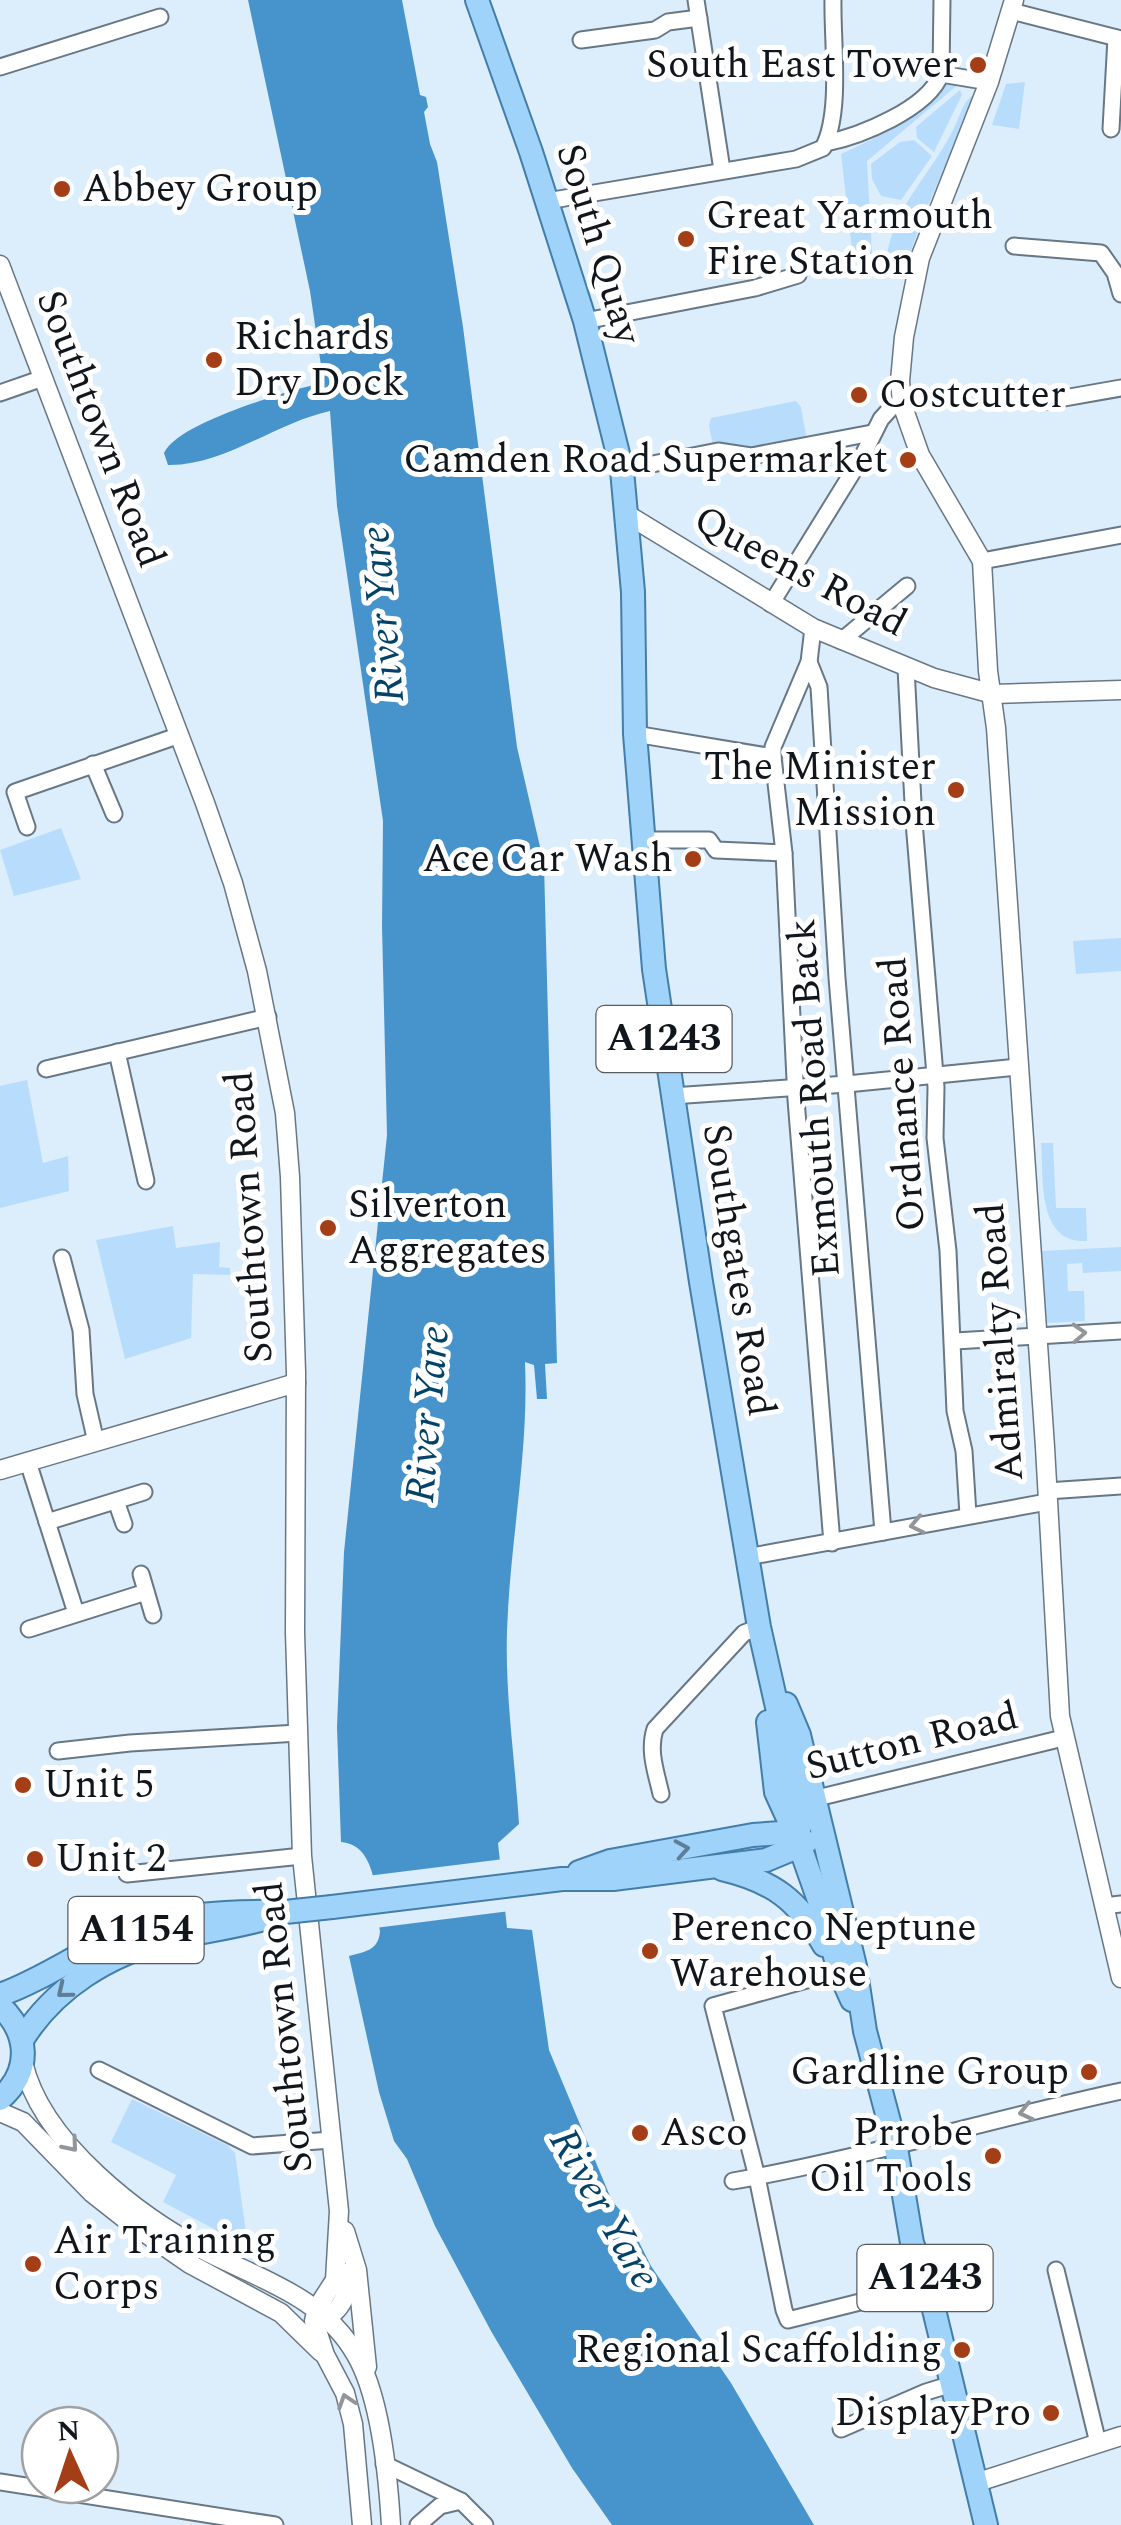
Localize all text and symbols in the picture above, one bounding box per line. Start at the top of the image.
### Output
place label: South East Tower [646,35,958,96]
marker: South East Tower [967,54,989,76]
street label: South Quay [539,136,658,354]
place label: Abbey Group [82,159,318,220]
marker: Abbey Group [51,178,73,200]
place label: Great Yarmouth Fire Station [706,186,993,293]
marker: Great Yarmouth Fire Station [675,228,697,250]
street label: Southtown Road [19,281,181,577]
place label: Richards Dry Dock [234,307,404,414]
marker: Richards Dry Dock [203,349,225,371]
place label: Costcutter [879,365,1066,426]
marker: Costcutter [848,384,870,406]
place label: Camden Road Supermarket [403,430,888,491]
marker: Camden Road Supermarket [897,449,919,471]
street label: Queens Road [682,490,918,654]
water label: River Yare [344,523,422,705]
place label: The Minister Mission [704,737,936,844]
marker: The Minister Mission [945,779,967,801]
place label: Ace Car Wash [422,829,673,890]
marker: Ace Car Wash [682,848,704,870]
street label: Exmouth Road Back [772,917,858,1279]
street label: Ordnance Road [863,955,943,1233]
road number: A1243 [596,1006,732,1072]
street label: Southtown Road [209,1069,291,1365]
street label: Southgates Road [685,1119,791,1421]
place label: Silverton Aggregates [348,1175,547,1282]
street label: Admiralty Road [961,1201,1041,1483]
marker: Silverton Aggregates [317,1217,339,1239]
water label: River Yare [389,1323,467,1505]
one-way arrow [1071,1323,1087,1344]
one-way arrow [909,1514,926,1535]
street label: Sutton Road [799,1686,1025,1798]
place label: Unit 5 [43,1755,154,1816]
marker: Unit 5 [12,1774,34,1796]
place label: Unit 2 [55,1829,166,1890]
one-way arrow [674,1839,690,1860]
marker: Unit 2 [24,1848,46,1870]
street label: Southtown Road [239,1878,331,2176]
road number: A1154 [68,1897,204,1963]
place label: Perenco Neptune Warehouse [670,1898,977,2005]
marker: Perenco Neptune Warehouse [639,1940,661,1962]
one-way arrow [57,1979,75,1997]
place label: Gardline Group [790,2042,1069,2103]
marker: Gardline Group [1078,2061,1100,2083]
one-way arrow [1018,2100,1035,2121]
place label: Asco [660,2103,748,2164]
place label: Prrobe Oil Tools [809,2103,973,2210]
water label: River Yare [532,2116,676,2302]
marker: Asco [629,2122,651,2144]
one-way arrow [60,2133,78,2152]
marker: Prrobe Oil Tools [982,2145,1004,2167]
place label: Air Training Corps [53,2211,276,2318]
road number: A1243 [858,2245,992,2311]
marker: Air Training Corps [22,2253,44,2275]
place label: Regional Scaffolding [575,2320,942,2381]
marker: Regional Scaffolding [951,2339,973,2361]
place label: DisplayPro [835,2383,1031,2444]
one-way arrow [337,2393,357,2410]
marker: DisplayPro [1040,2402,1062,2424]
north arrow [20,2405,120,2505]
text: N [56,2409,81,2454]

